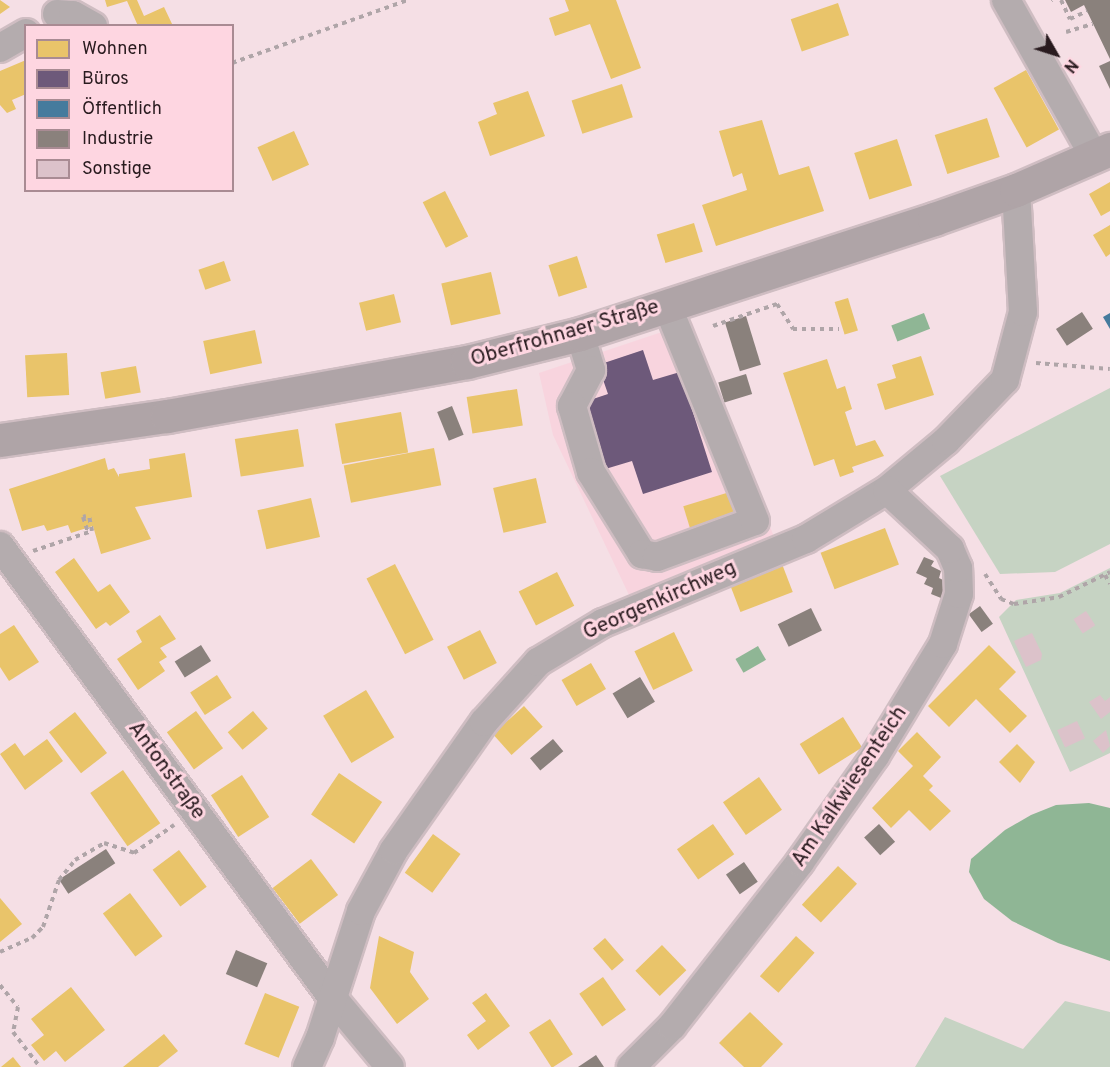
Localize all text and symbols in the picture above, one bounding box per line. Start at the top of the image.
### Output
legend [24,24,234,192]
north arrow [1026,24,1086,84]
text: Wohnen [82,38,148,61]
text: N [1059,55,1081,76]
text: Büros [82,68,129,91]
text: Öffentlich [82,98,162,121]
text: Industrie [82,128,153,151]
text: Sonstige [82,158,152,181]
street label: Oberfrohnaer Straße [468,295,662,373]
street label: Georgenkirchweg [580,556,740,646]
street label: Am Kalkwiesenteich [787,702,913,872]
street label: Antonstraße [122,717,210,825]

